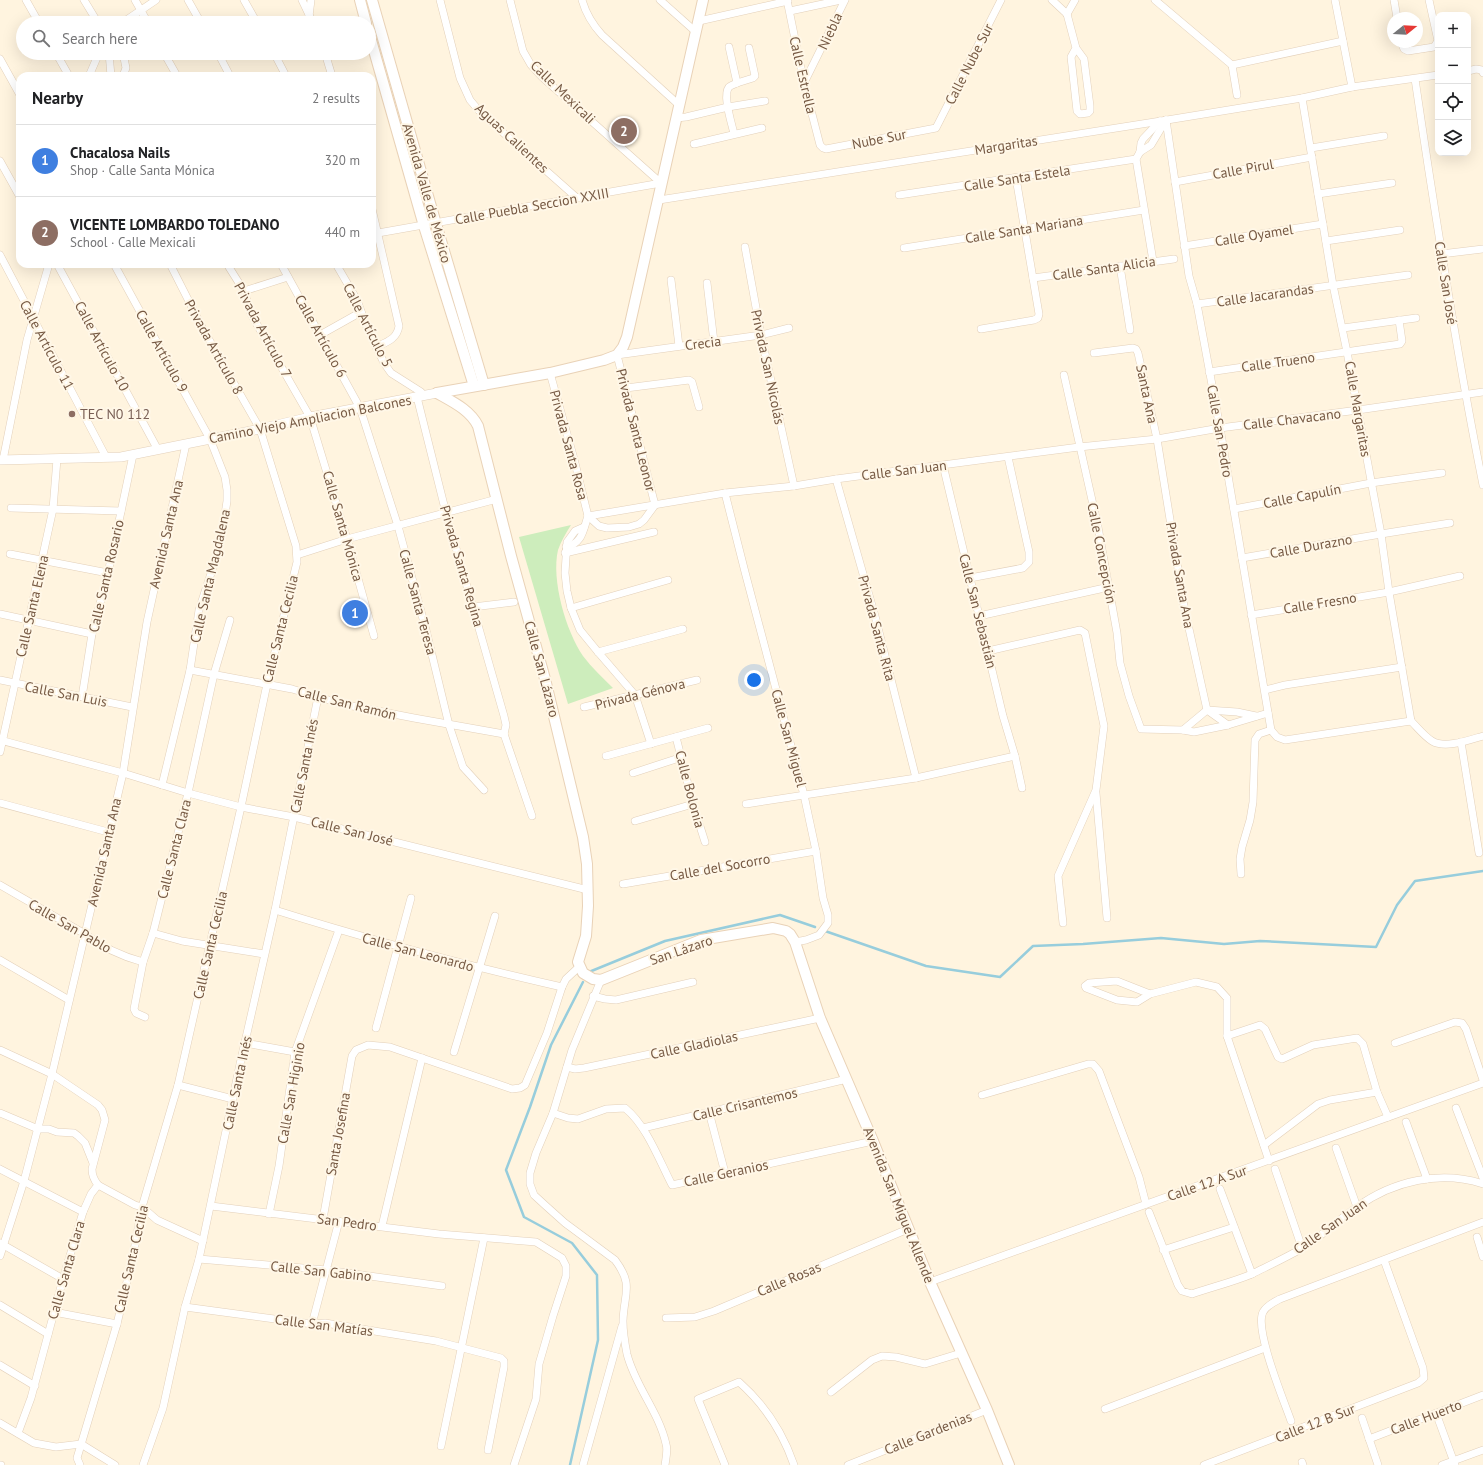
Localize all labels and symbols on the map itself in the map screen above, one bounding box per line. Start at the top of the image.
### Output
street label: Niebla [814,10,846,52]
north arrow [1387,12,1423,48]
street label: Calle Nube Sur [941,20,997,108]
street label: Calle Estrella [785,35,821,115]
street label: Calle Mexicali [527,56,599,128]
street label: Aguas Calientes [471,99,553,177]
pin: 2 [611,116,637,146]
street label: Avenida Valle de México [398,121,456,265]
street label: Nube Sur [850,125,908,153]
street label: Margaritas [973,131,1039,159]
street label: Calle Pirul [1211,155,1275,183]
street label: Calle Santa Estela [963,161,1071,195]
street label: Calle Puebla Seccion XXIII [454,184,610,228]
street label: Calle Santa Mariana [964,211,1084,247]
street label: Calle Oyamel [1214,220,1294,250]
street label: Calle San José [1431,240,1461,326]
street label: Calle Santa Alicia [1051,252,1157,284]
street label: Privada Artículo 7 [230,279,296,381]
street label: Calle Jacarandas [1215,279,1315,311]
street label: Calle Artículo 5 [339,280,397,370]
street label: Calle Artículo 6 [291,291,351,381]
street label: Privada Artículo 8 [180,296,248,398]
street label: Calle Artículo 11 [16,297,78,393]
street label: Calle Artículo 10 [71,298,133,395]
street label: Calle Artículo 9 [132,306,192,396]
street label: Privada San Nicolás [747,308,789,426]
street label: Crecia [684,332,722,354]
street label: Calle Trueno [1240,348,1316,376]
street label: Calle Margaritas [1341,360,1375,458]
street label: Santa Ana [1132,363,1162,425]
street label: Privada Santa Leonor [612,367,660,494]
street label: Calle San Pedro [1203,383,1237,479]
street label: Privada Santa Rosa [546,388,592,502]
street label: Camino Viejo Ampliacion Balcones [207,391,413,447]
street label: Calle Chavacano [1242,404,1342,434]
place label: TEC N0 112 [80,405,150,423]
marker: TEC N0 112 [67,409,77,419]
street label: Calle San Juan [860,456,948,484]
street label: Calle Santa Mónica [319,469,367,584]
street label: Avenida Santa Ana [145,478,187,590]
street label: Calle Capulín [1261,480,1343,512]
street label: Calle Concepción [1083,501,1121,605]
street label: Privada Santa Regina [436,503,488,629]
street label: Calle Santa Magdalena [186,507,234,645]
street label: Calle Santa Rosario [84,518,128,634]
street label: Privada Santa Ana [1162,520,1198,630]
street label: Calle Durazno [1268,530,1354,562]
street label: Calle Santa Teresa [395,547,441,657]
street label: Calle San Sebastián [955,552,1001,670]
street label: Calle Santa Elena [11,553,53,659]
street label: Calle Santa Cecilia [258,573,302,685]
street label: Privada Santa Rita [854,573,900,683]
street label: Calle Fresno [1282,588,1358,618]
pin: 1 [342,598,368,628]
street label: Calle San Lázaro [520,619,564,719]
your location [744,670,764,690]
street label: Privada Génova [593,674,687,714]
street label: Calle San Luis [23,677,109,711]
street label: Calle San Ramón [296,682,398,724]
street label: Calle San Miguel [767,687,811,789]
street label: Calle Santa Inés [286,717,322,815]
street label: Calle Bolonia [671,748,709,830]
street label: Avenida Santa Ana [83,796,125,908]
street label: Calle Santa Clara [153,797,195,901]
street label: Calle San José [309,812,395,850]
street label: Calle del Socorro [668,849,772,885]
street label: Calle Santa Cecilia [189,889,231,1001]
street label: Calle San Pablo [25,895,115,957]
street label: Calle San Leonardo [360,928,476,976]
street label: San Lázaro [647,931,715,969]
street label: Calle Gladiolas [649,1027,740,1063]
street label: Calle Santa Inés [218,1034,256,1132]
street label: Calle San Higinio [273,1041,309,1145]
street label: Calle Crisantemos [691,1083,799,1125]
street label: Santa Josefina [322,1091,354,1177]
street label: Avenida San Miguel Allende [859,1124,939,1286]
street label: Calle Geranios [682,1155,770,1191]
street label: Calle 12 A Sur [1165,1161,1250,1205]
street label: Calle San Juan [1290,1194,1370,1258]
street label: Calle Santa Cecilia [110,1203,152,1315]
street label: San Pedro [316,1209,378,1235]
street label: Calle Santa Clara [43,1218,89,1321]
street label: Calle San Gabino [270,1257,372,1285]
street label: Calle Rosas [754,1257,824,1300]
street label: Calle San Matías [274,1310,374,1340]
street label: Calle Huerto [1388,1395,1464,1439]
street label: Calle 12 B Sur [1272,1399,1358,1447]
street label: Calle Gardenias [882,1407,975,1459]

